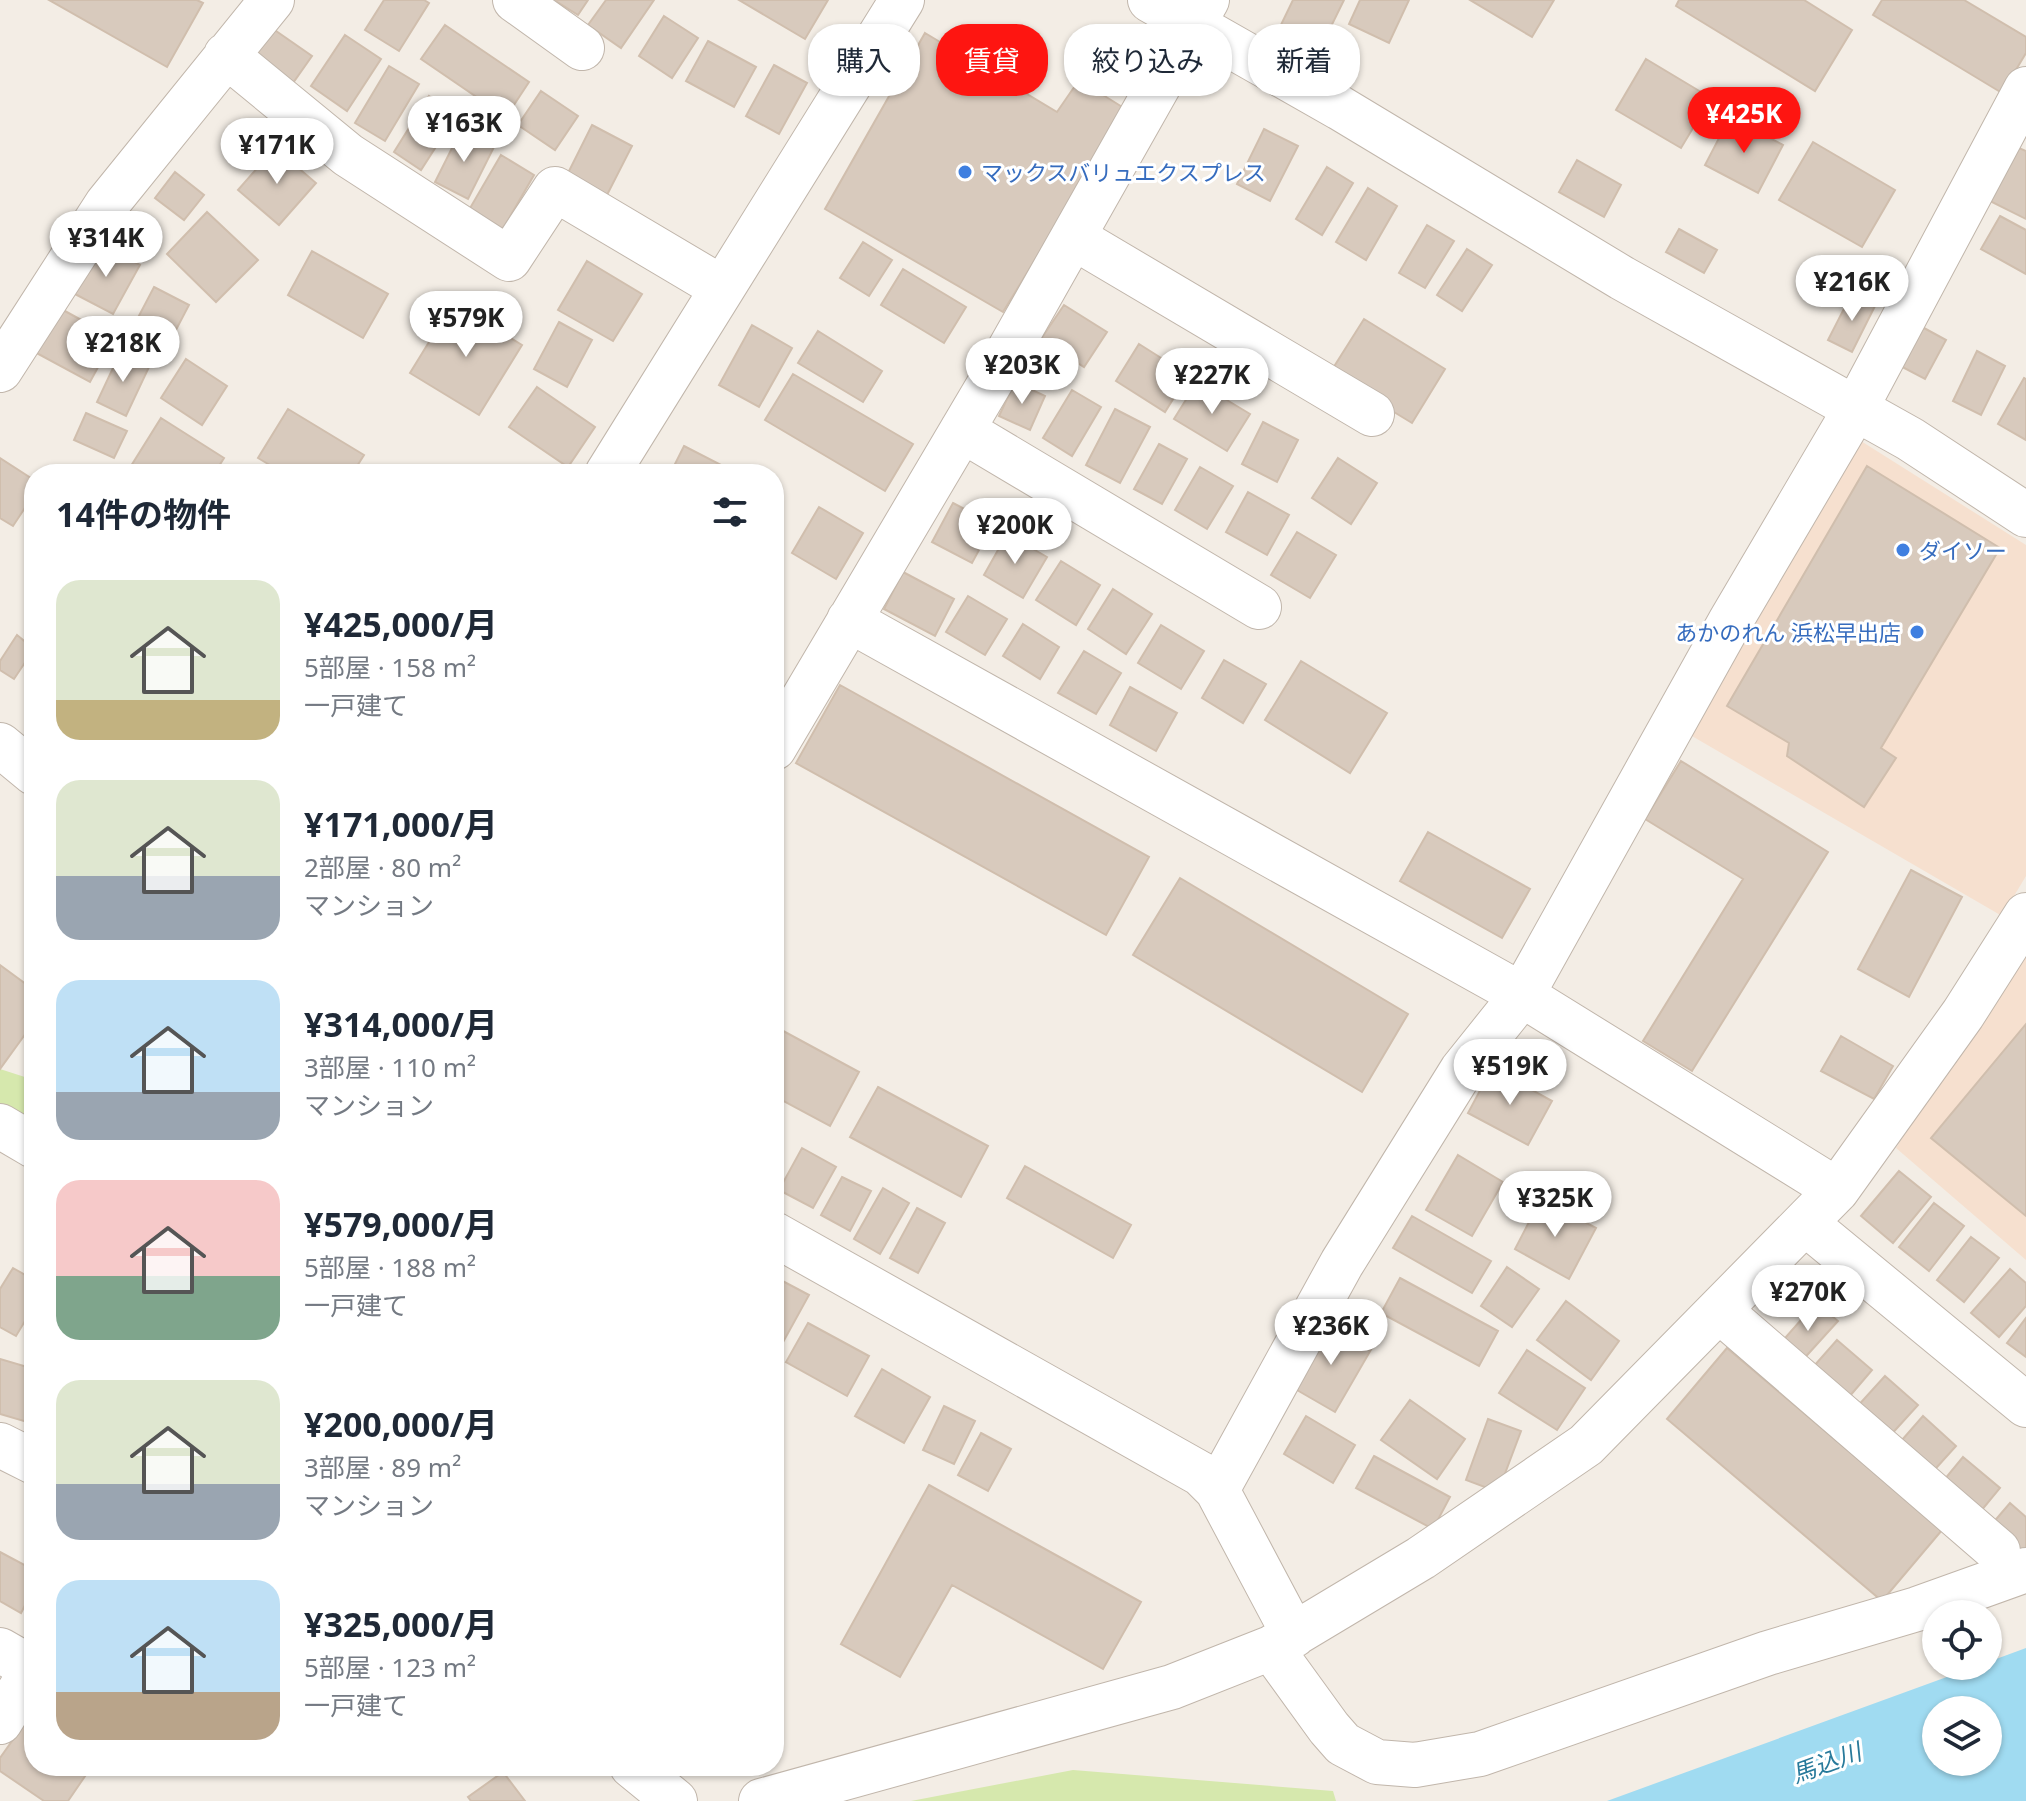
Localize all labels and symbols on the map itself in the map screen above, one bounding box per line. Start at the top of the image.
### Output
pin: ¥425K [1688,87,1800,155]
pin: ¥163K [408,96,520,164]
pin: ¥171K [221,118,333,186]
place label: マックスバリュエクスプレス [981,157,1266,187]
marker: マックスバリュエクスプレス [956,163,974,181]
pin: ¥314K [50,211,162,279]
pin: ¥216K [1796,255,1908,323]
pin: ¥579K [410,291,522,359]
pin: ¥218K [67,316,179,384]
pin: ¥203K [966,338,1078,406]
pin: ¥227K [1156,348,1268,416]
pin: ¥200K [959,498,1071,566]
place label: ダイソー [1919,535,2007,565]
marker: ダイソー [1894,541,1912,559]
place label: あかのれん 浜松早出店 [1675,617,1901,647]
marker: あかのれん 浜松早出店 [1908,623,1926,641]
pin: ¥519K [1454,1039,1566,1107]
pin: ¥325K [1499,1171,1611,1239]
pin: ¥270K [1752,1265,1864,1333]
pin: ¥236K [1275,1299,1387,1367]
water label: 馬込川 [1787,1733,1868,1790]

